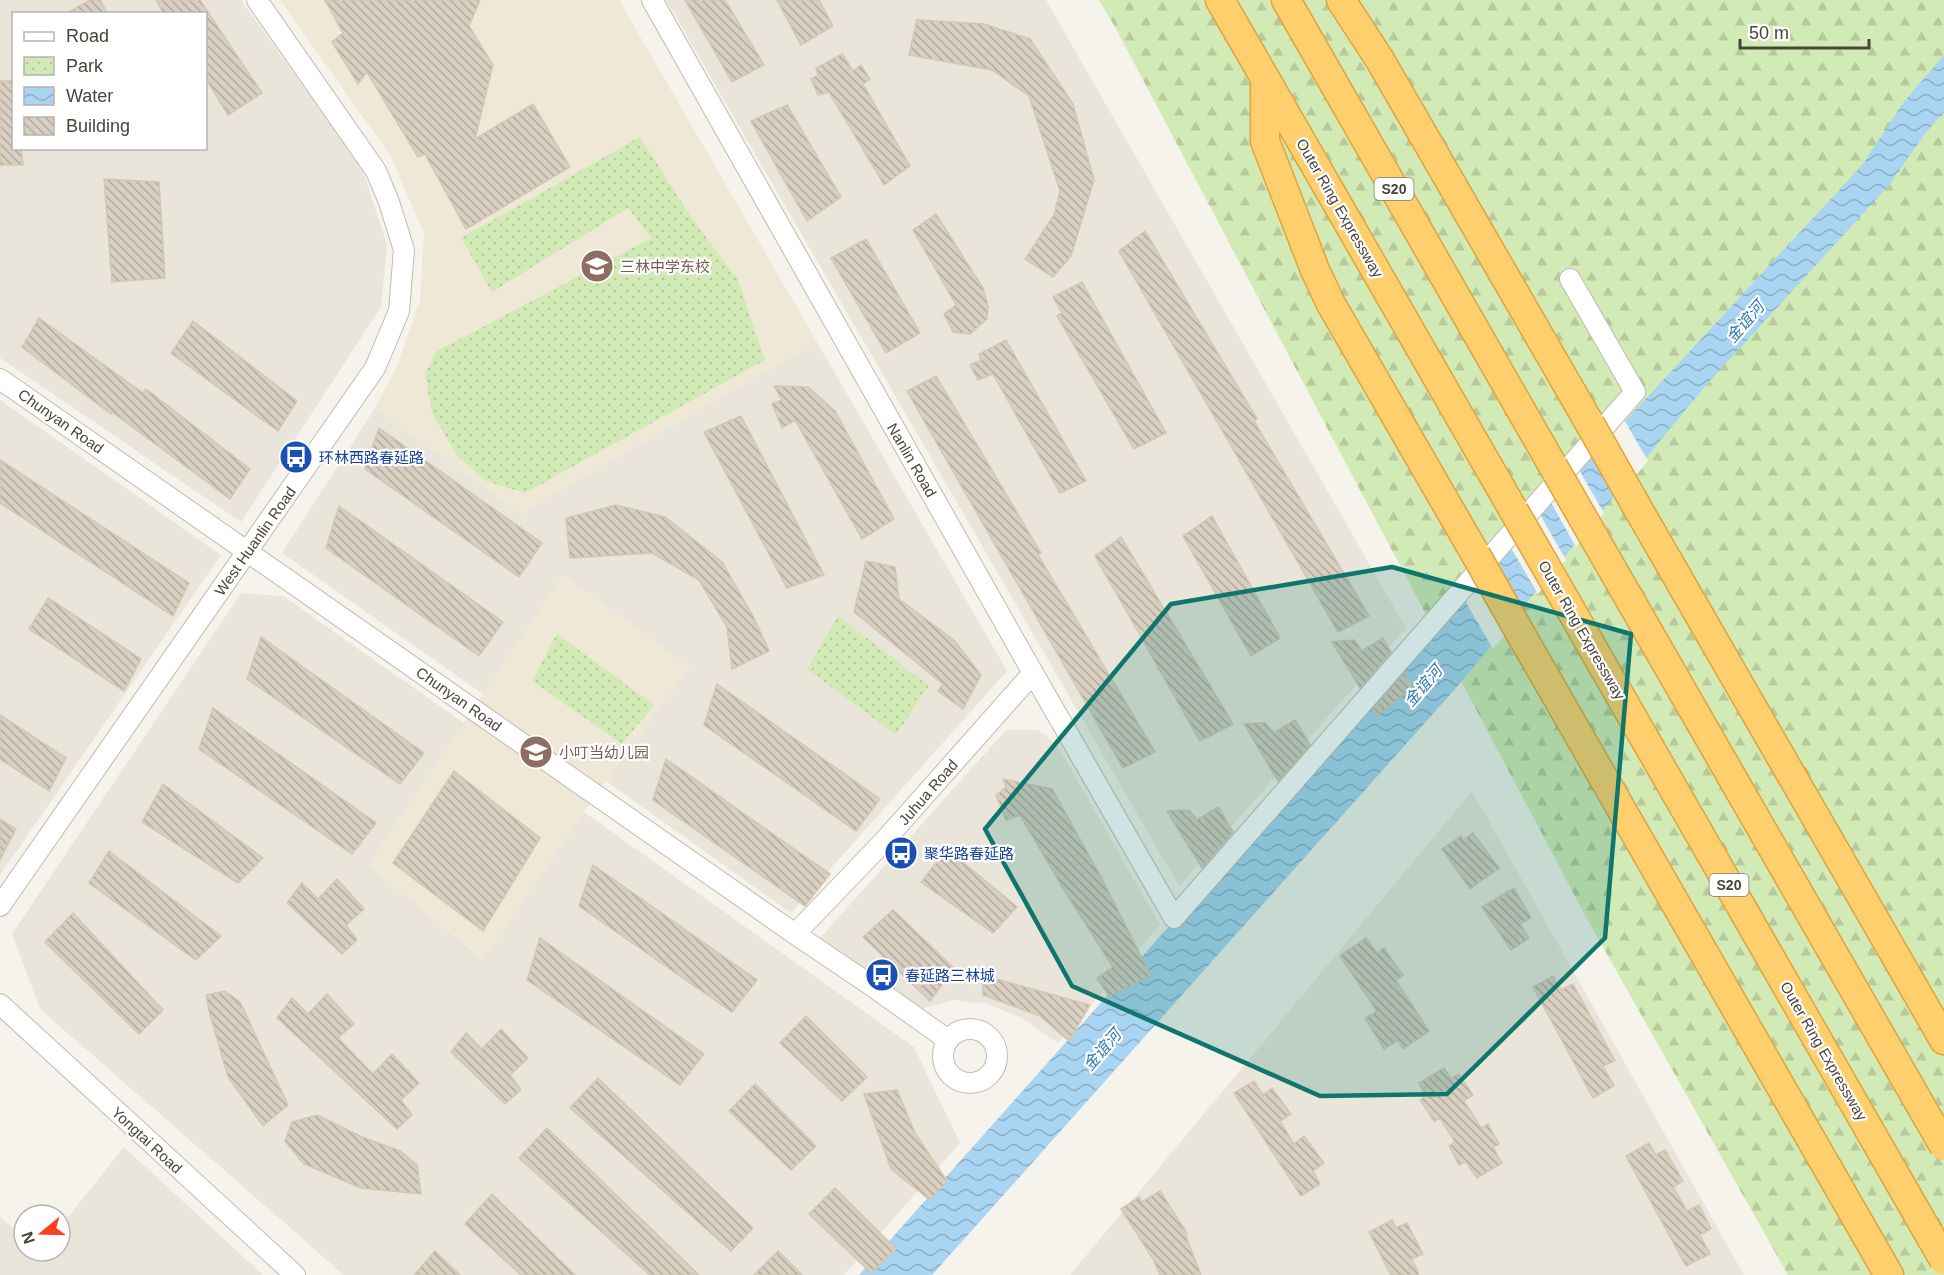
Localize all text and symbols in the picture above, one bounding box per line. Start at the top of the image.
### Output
legend [12,12,207,150]
scale bar [1740,12,1869,50]
text: 50 m [1749,23,1789,43]
text: Road [66,26,109,46]
text: Park [66,56,104,76]
text: Water [66,86,113,106]
text: Building [66,116,130,136]
street label: Outer Ring Expressway [1293,136,1387,281]
road number: S20 [1374,178,1414,200]
school or university icon: 三林中学东校 [579,248,615,284]
place label: 三林中学东校 [620,258,710,275]
water label: 金谊河 [1723,296,1769,346]
street label: Chunyan Road [15,385,107,457]
street label: Nanlin Road [884,420,940,500]
bus stop icon: 环林西路春延路 [278,439,314,475]
place label: 环林西路春延路 [319,449,424,466]
street label: West Huanlin Road [211,483,299,599]
street label: Outer Ring Expressway [1535,558,1629,703]
water label: 金谊河 [1401,660,1447,710]
street label: Chunyan Road [413,663,505,735]
school or university icon: 小叮当幼儿园 [518,734,554,770]
place label: 小叮当幼儿园 [559,744,649,761]
street label: Juhua Road [895,756,961,828]
bus stop icon: 聚华路春延路 [883,835,919,871]
place label: 聚华路春延路 [924,845,1014,862]
road number: S20 [1710,874,1748,896]
bus stop icon: 春延路三林城 [864,957,900,993]
place label: 春延路三林城 [905,967,995,984]
street label: Outer Ring Expressway [1777,979,1871,1124]
water label: 金谊河 [1080,1024,1126,1074]
street label: Yongtai Road [108,1103,186,1177]
north arrow [12,1203,72,1263]
text: N [18,1229,38,1246]

